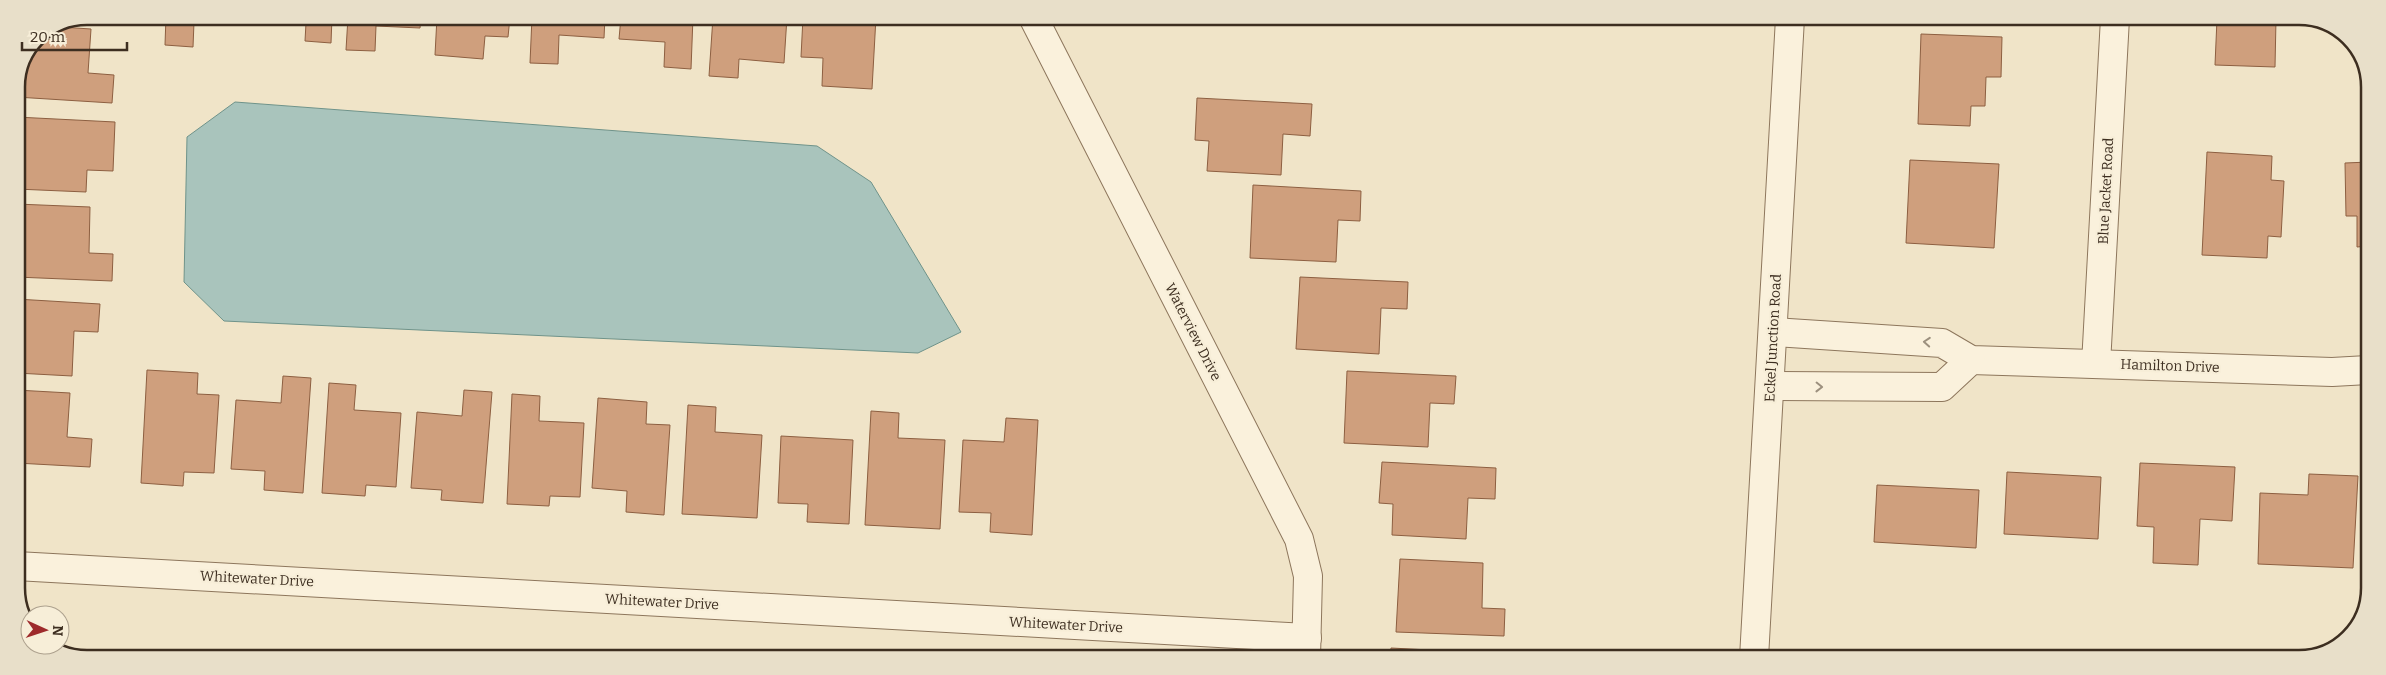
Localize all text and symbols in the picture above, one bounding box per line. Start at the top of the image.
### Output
scale bar [22,20,128,52]
text: 20 m [30,28,66,46]
street label: Blue Jacket Road [2095,137,2117,245]
street label: Eckel Junction Road [1761,274,1785,402]
street label: Waterview Drive [1161,280,1225,384]
one-way arrow [1923,336,1931,347]
street label: Hamilton Drive [2120,356,2220,376]
one-way arrow [1816,382,1823,392]
street label: Whitewater Drive [200,568,314,590]
street label: Whitewater Drive [605,591,719,613]
north arrow [20,605,70,655]
street label: Whitewater Drive [1009,614,1123,636]
text: N [49,625,66,637]

